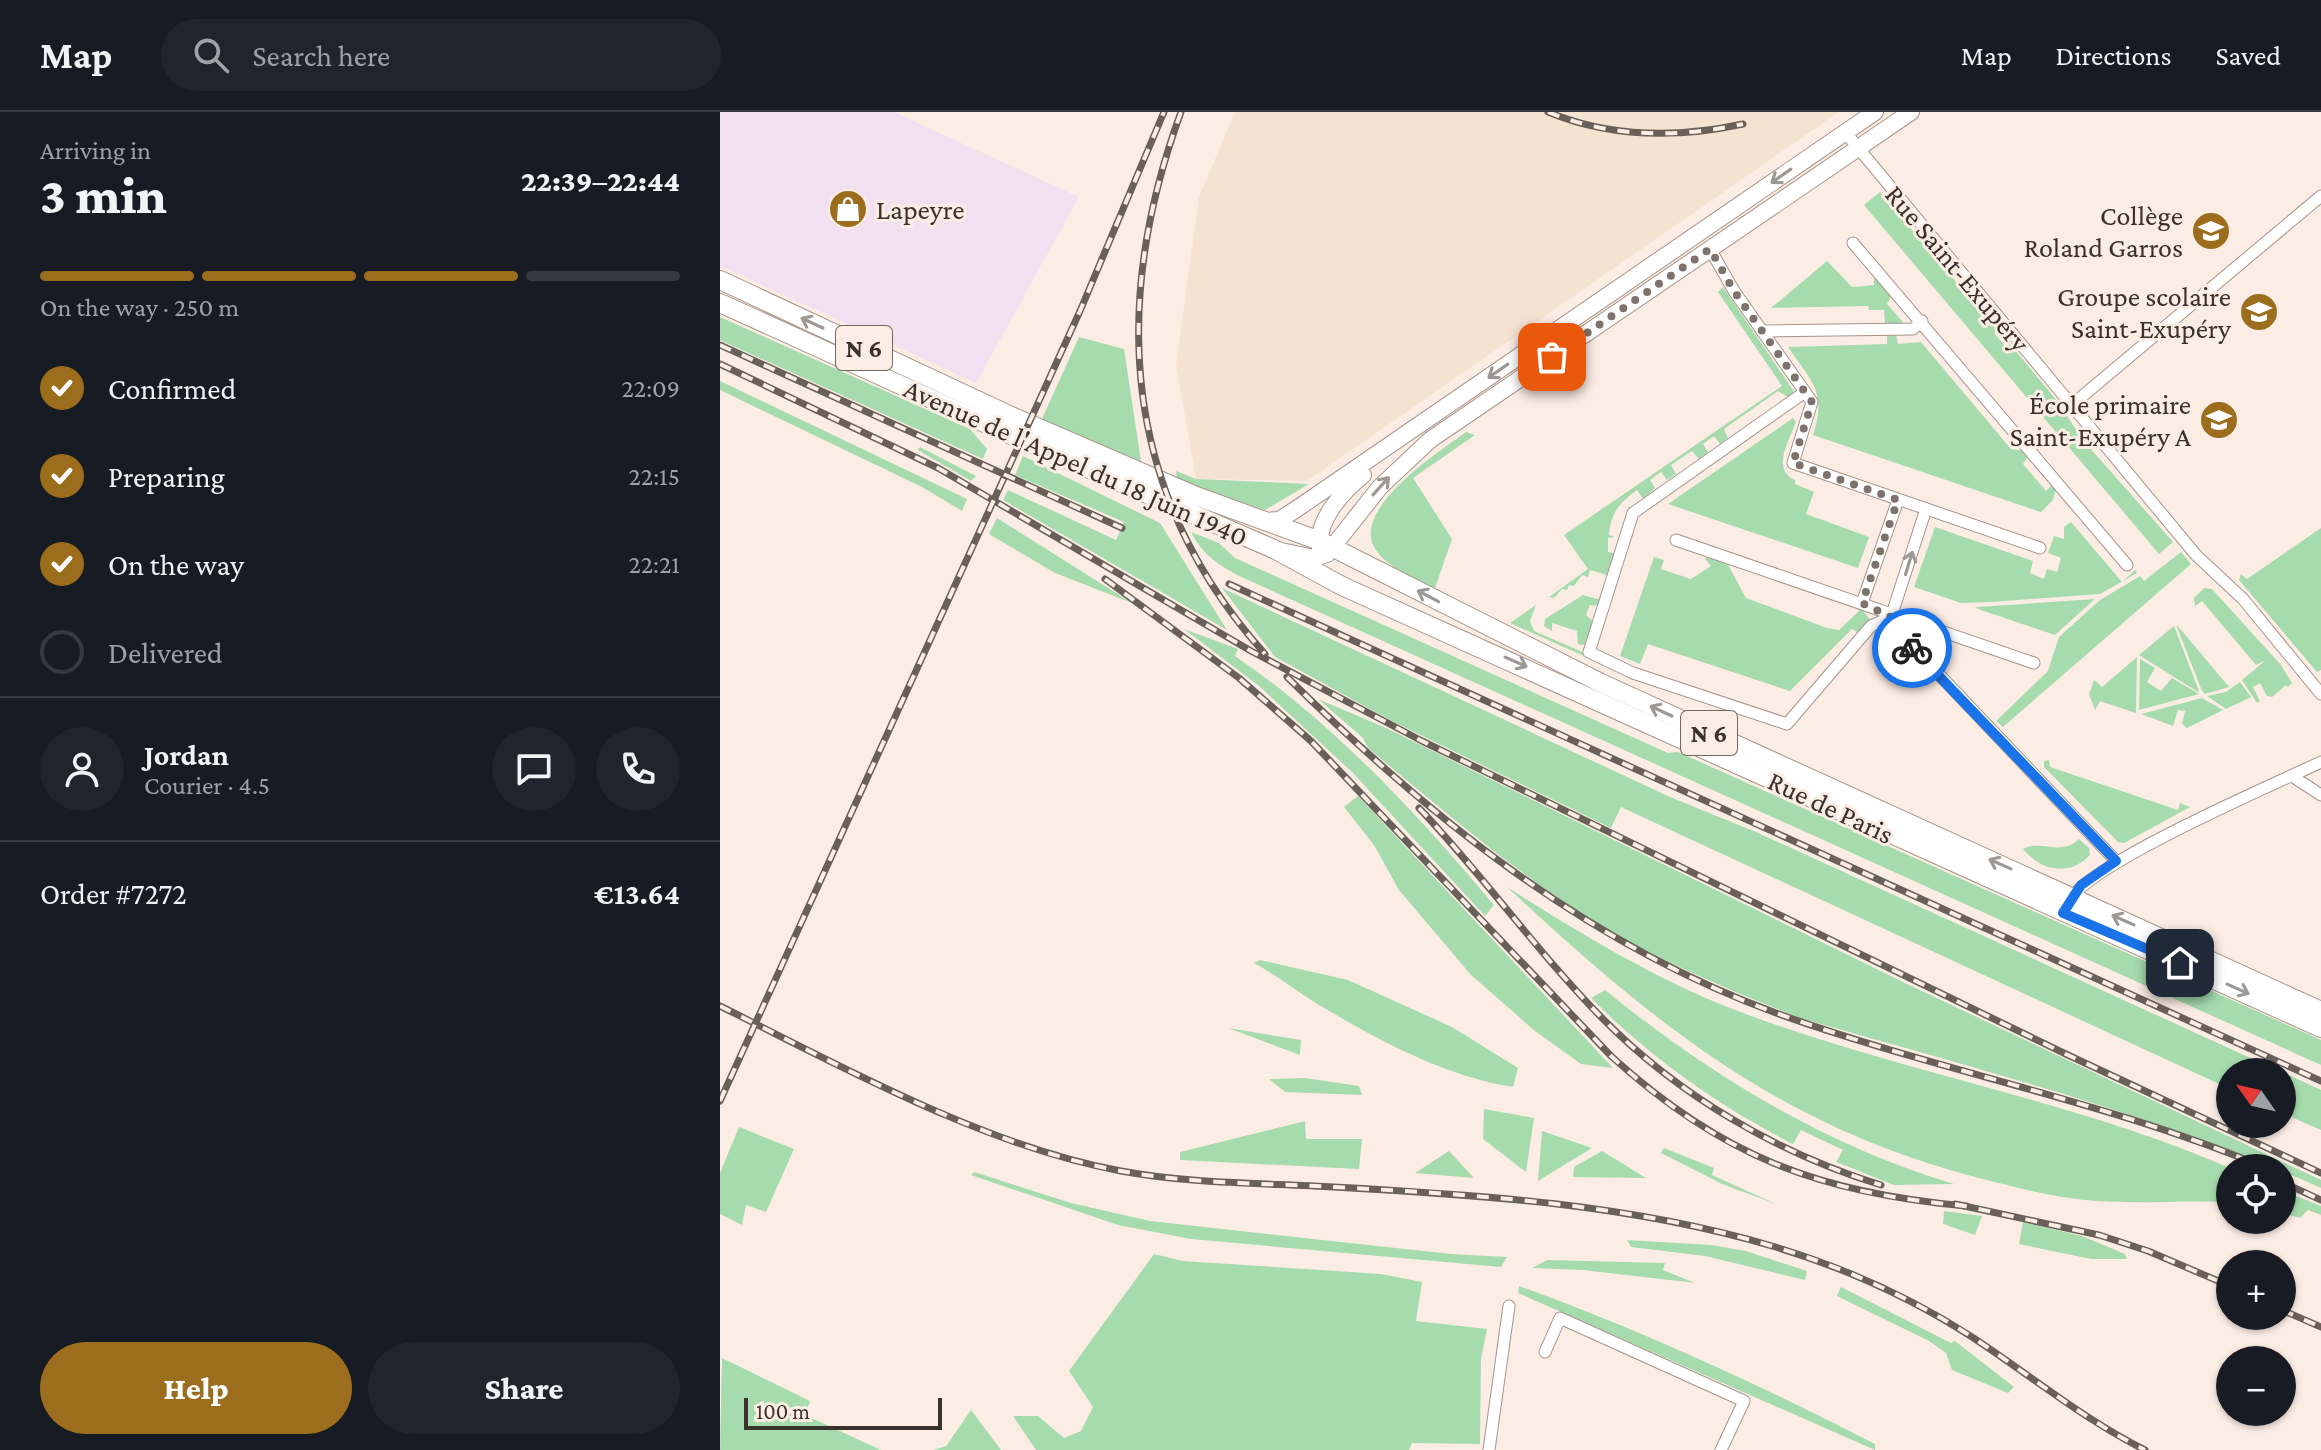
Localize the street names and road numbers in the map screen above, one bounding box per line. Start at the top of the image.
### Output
street label: Rue Saint-Exupéry [1879,179,2037,359]
road number: N 6 [836,326,892,370]
street label: Avenue de l'Appel du 18 Juin 1940 [899,373,1252,552]
road number: N 6 [1681,711,1737,755]
street label: Rue de Paris [1763,765,1898,850]

